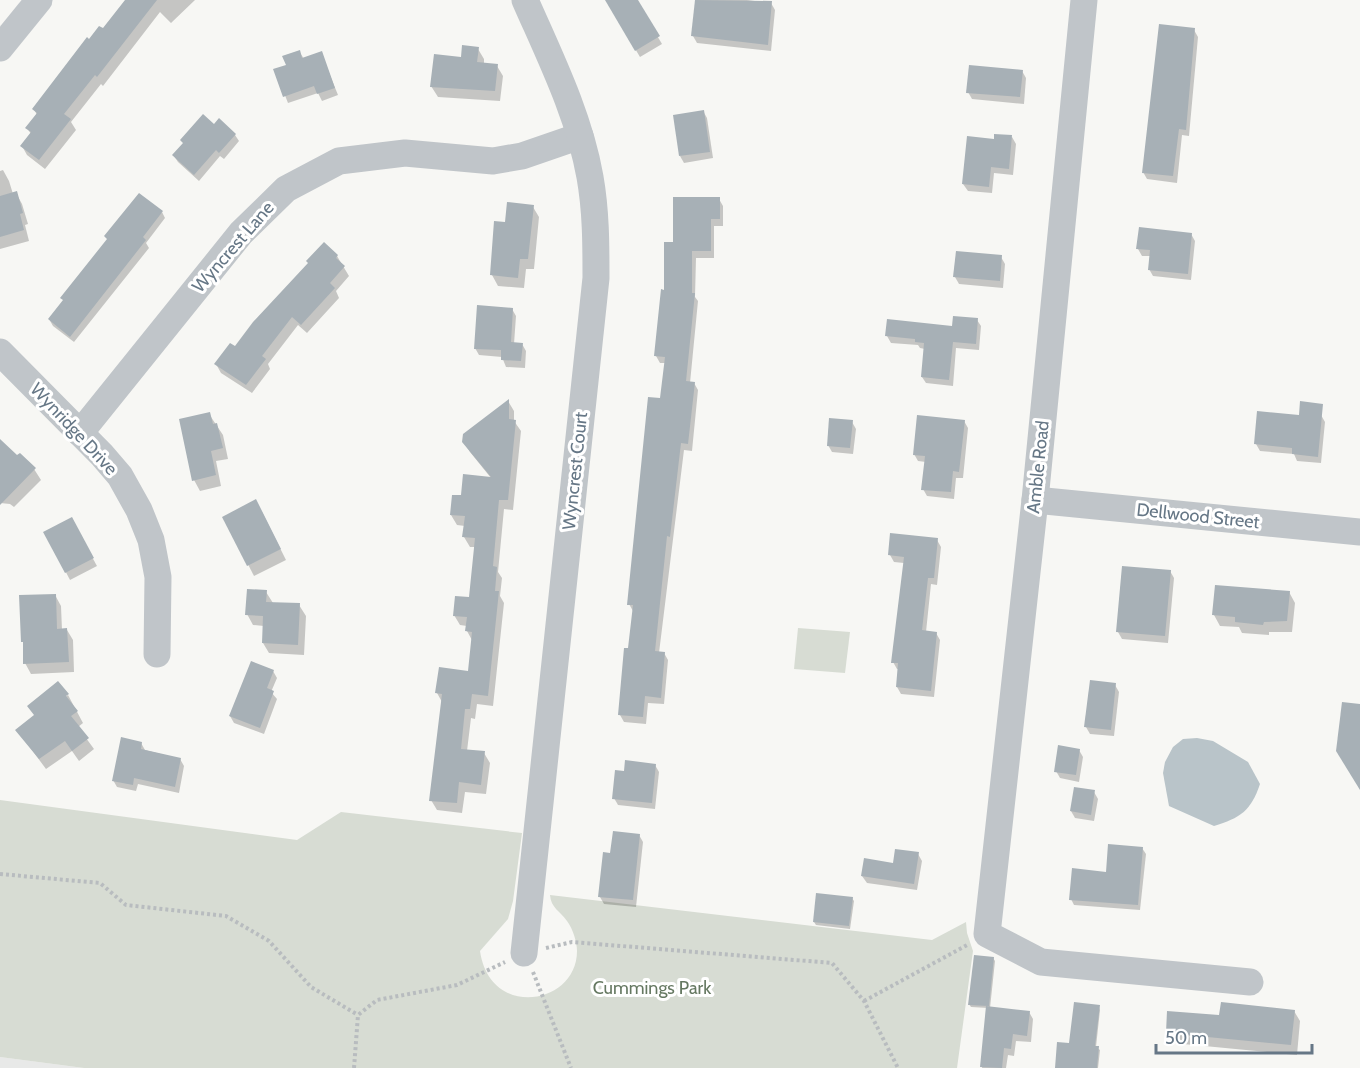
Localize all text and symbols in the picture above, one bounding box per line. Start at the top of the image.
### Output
street label: Wyncrest Lane [188,197,278,297]
street label: Wynridge Drive [26,378,122,480]
street label: Wyncrest Court [558,411,592,531]
street label: Amble Road [1022,419,1054,515]
street label: Dellwood Street [1135,499,1261,533]
park label: Cummings Park [593,977,712,999]
scale bar [1156,1017,1312,1055]
text: 50 m [1165,1027,1207,1049]

